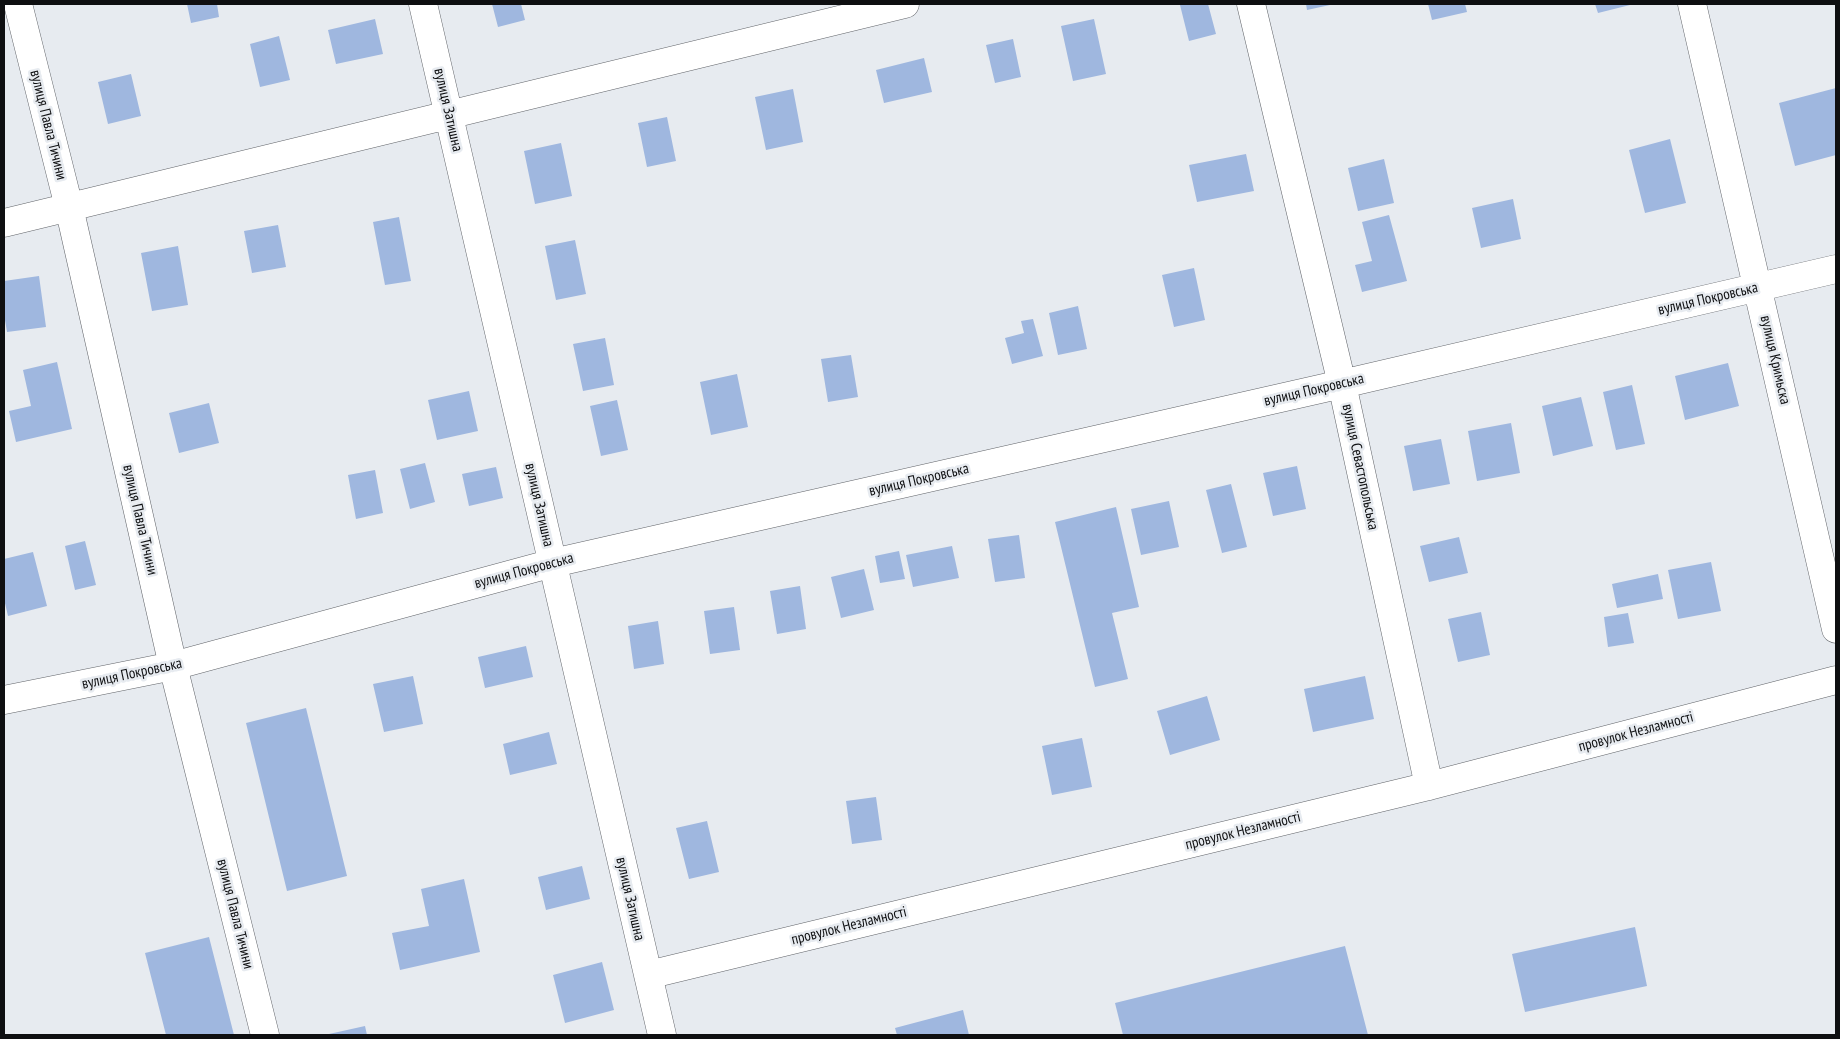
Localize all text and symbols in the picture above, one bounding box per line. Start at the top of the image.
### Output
street label: вулиця Затишна [430,67,466,153]
street label: вулиця Павла Тичини [26,68,70,182]
street label: вулиця Покровська [1656,279,1760,319]
street label: вулиця Кримьска [1756,314,1794,406]
street label: вулиця Покровська [1262,370,1366,410]
street label: вулиця Севастопольська [1338,402,1382,532]
street label: вулиця Покровська [867,460,971,500]
street label: вулиця Затишна [521,462,557,548]
street label: вулиця Павла Тичини [119,463,161,577]
street label: вулиця Покровська [472,549,576,593]
street label: вулиця Покровська [80,655,184,693]
street label: провулок Незламності [1577,708,1695,756]
street label: провулок Незламності [1183,808,1303,854]
street label: вулиця Затишна [612,856,648,942]
street label: вулиця Павла Тичини [213,857,257,971]
street label: провулок Незламності [789,903,909,949]

